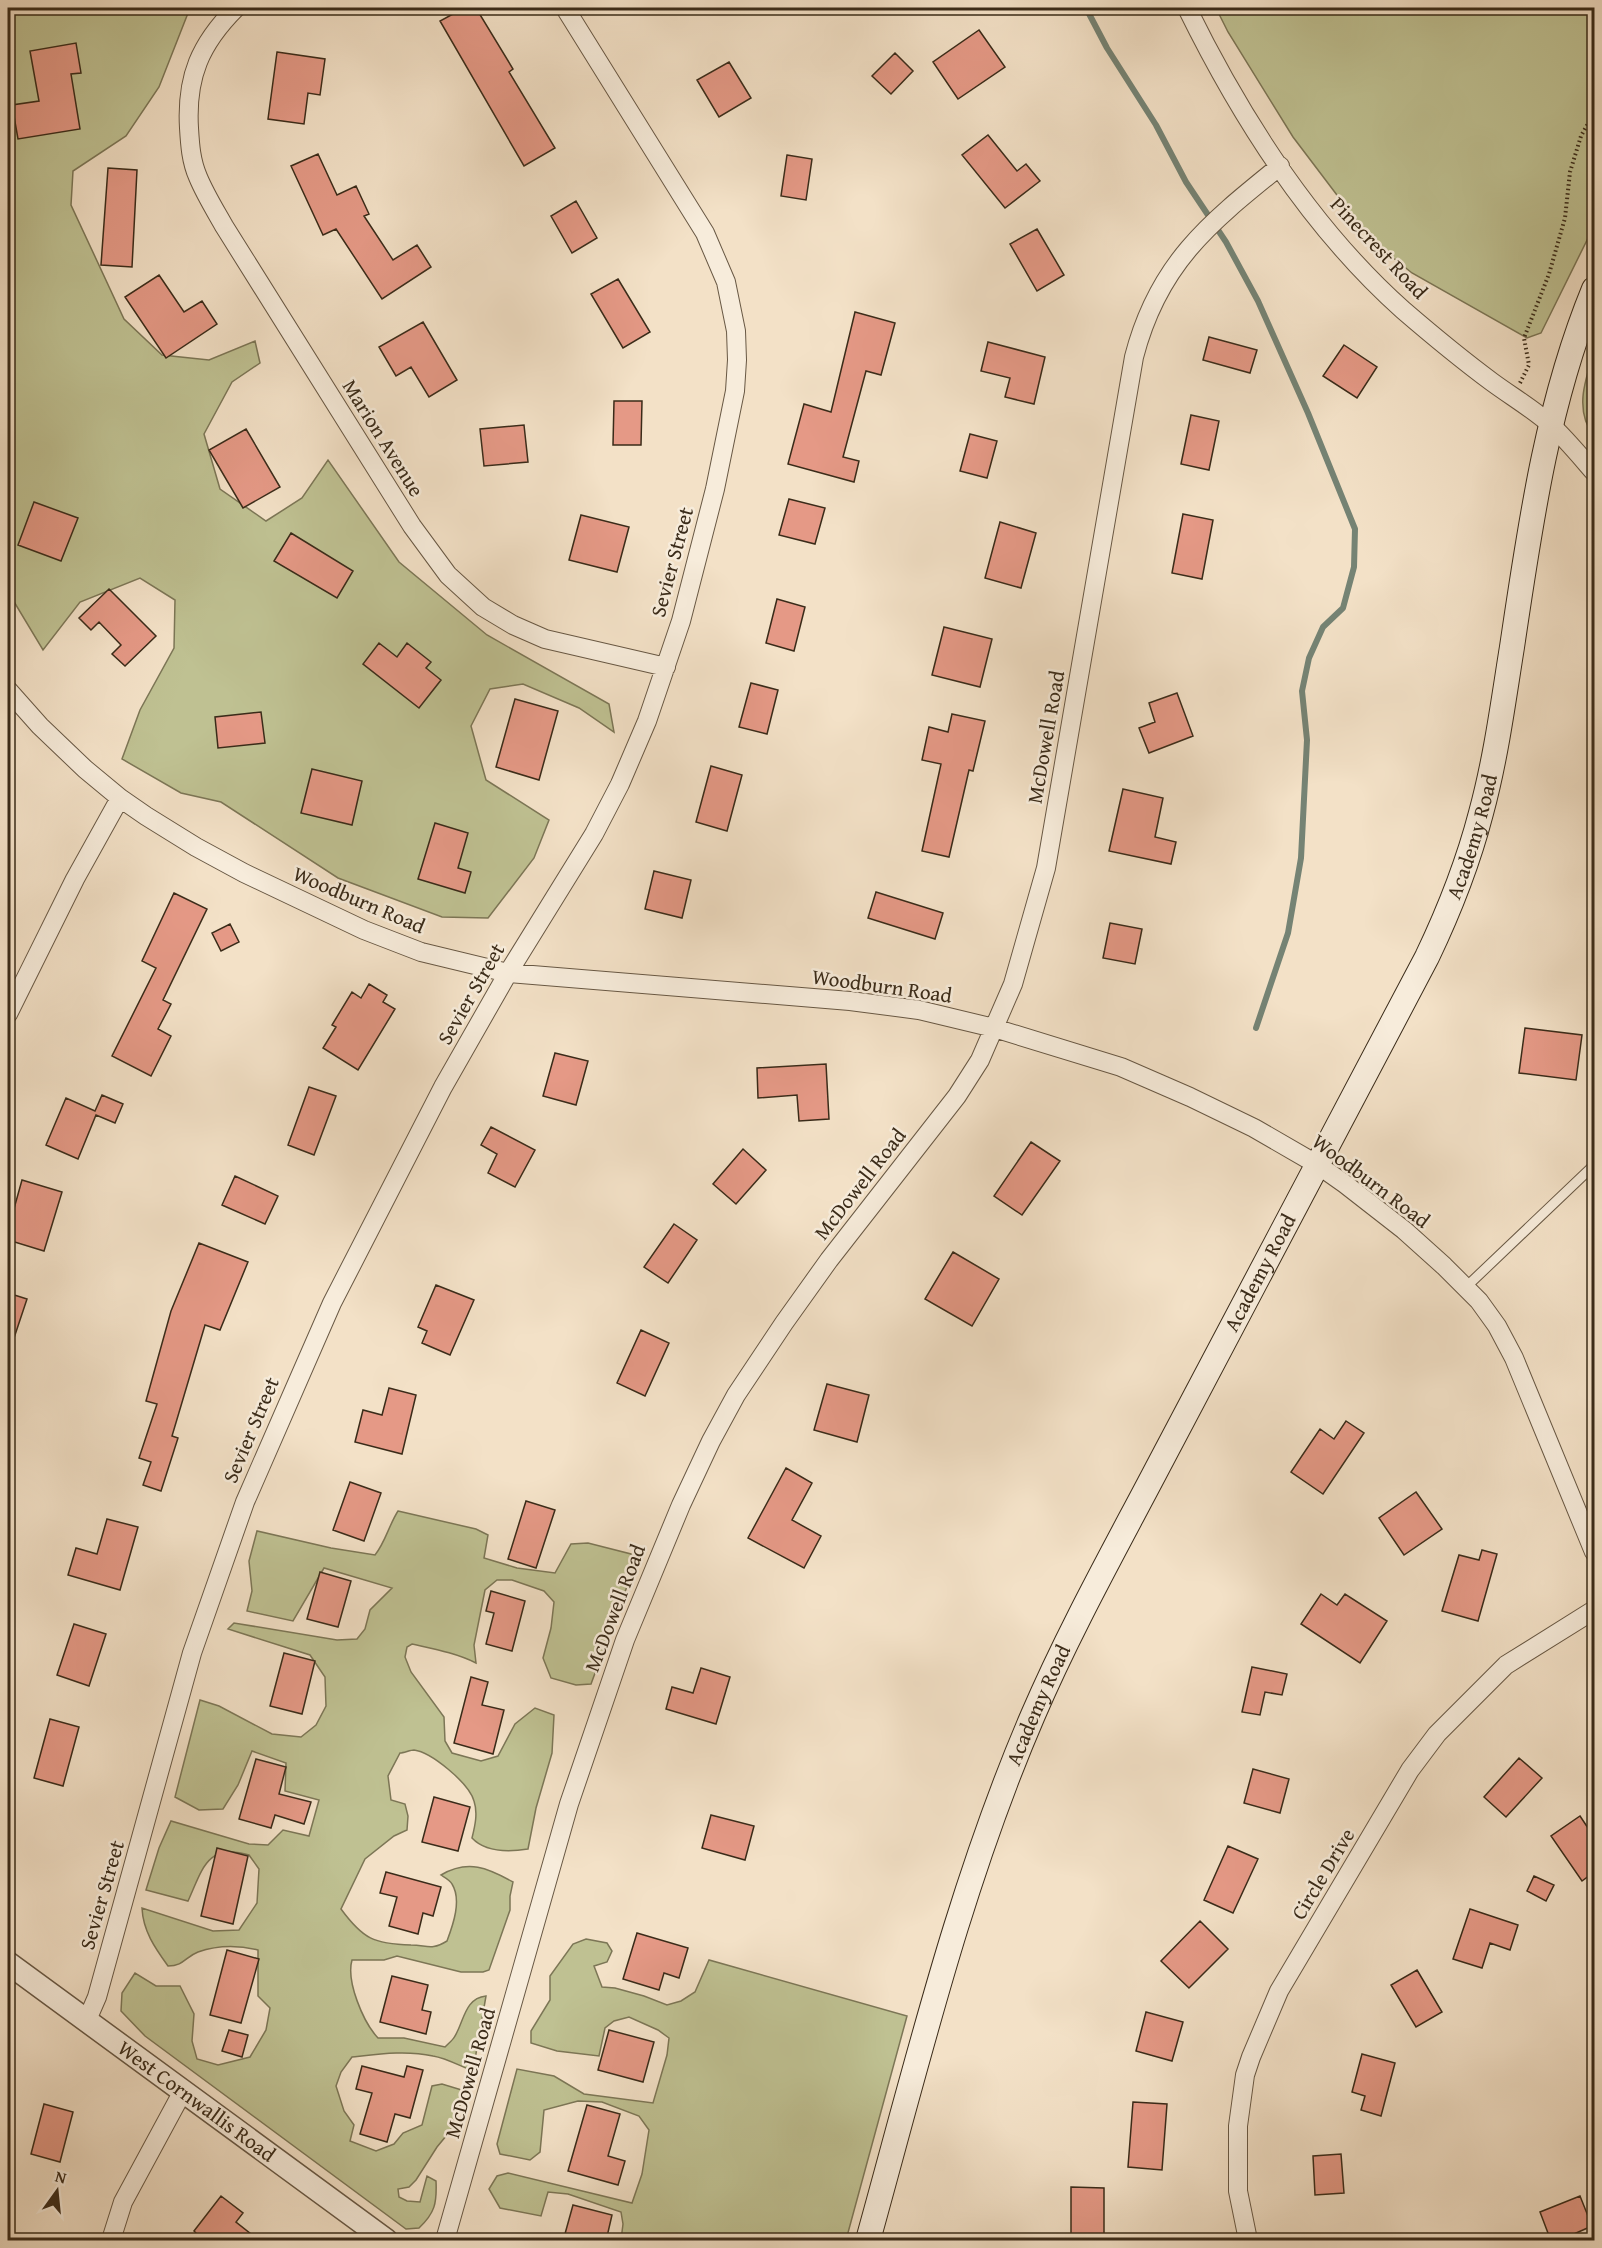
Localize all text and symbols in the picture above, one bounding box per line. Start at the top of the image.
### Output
street label: Pinecrest Road [1323,189,1436,307]
street label: Marion Avenue [335,373,432,503]
street label: Sevier Street [642,503,701,620]
street label: McDowell Road [1019,667,1073,806]
street label: Academy Road [1438,770,1505,904]
street label: Woodburn Road [288,858,431,942]
street label: Sevier Street [429,937,512,1050]
street label: Woodburn Road [810,960,955,1011]
street label: McDowell Road [806,1121,914,1246]
street label: Woodburn Road [1306,1126,1438,1236]
street label: Academy Road [1216,1207,1304,1337]
street label: Sevier Street [214,1371,287,1488]
street label: McDowell Road [576,1539,653,1676]
street label: Academy Road [998,1638,1079,1770]
street label: Circle Drive [1283,1822,1362,1926]
street label: Sevier Street [71,1836,132,1953]
street label: McDowell Road [436,2003,503,2142]
street label: West Cornwallis Road [112,2033,283,2170]
north arrow [27,2161,87,2221]
text: N [53,2164,69,2190]

